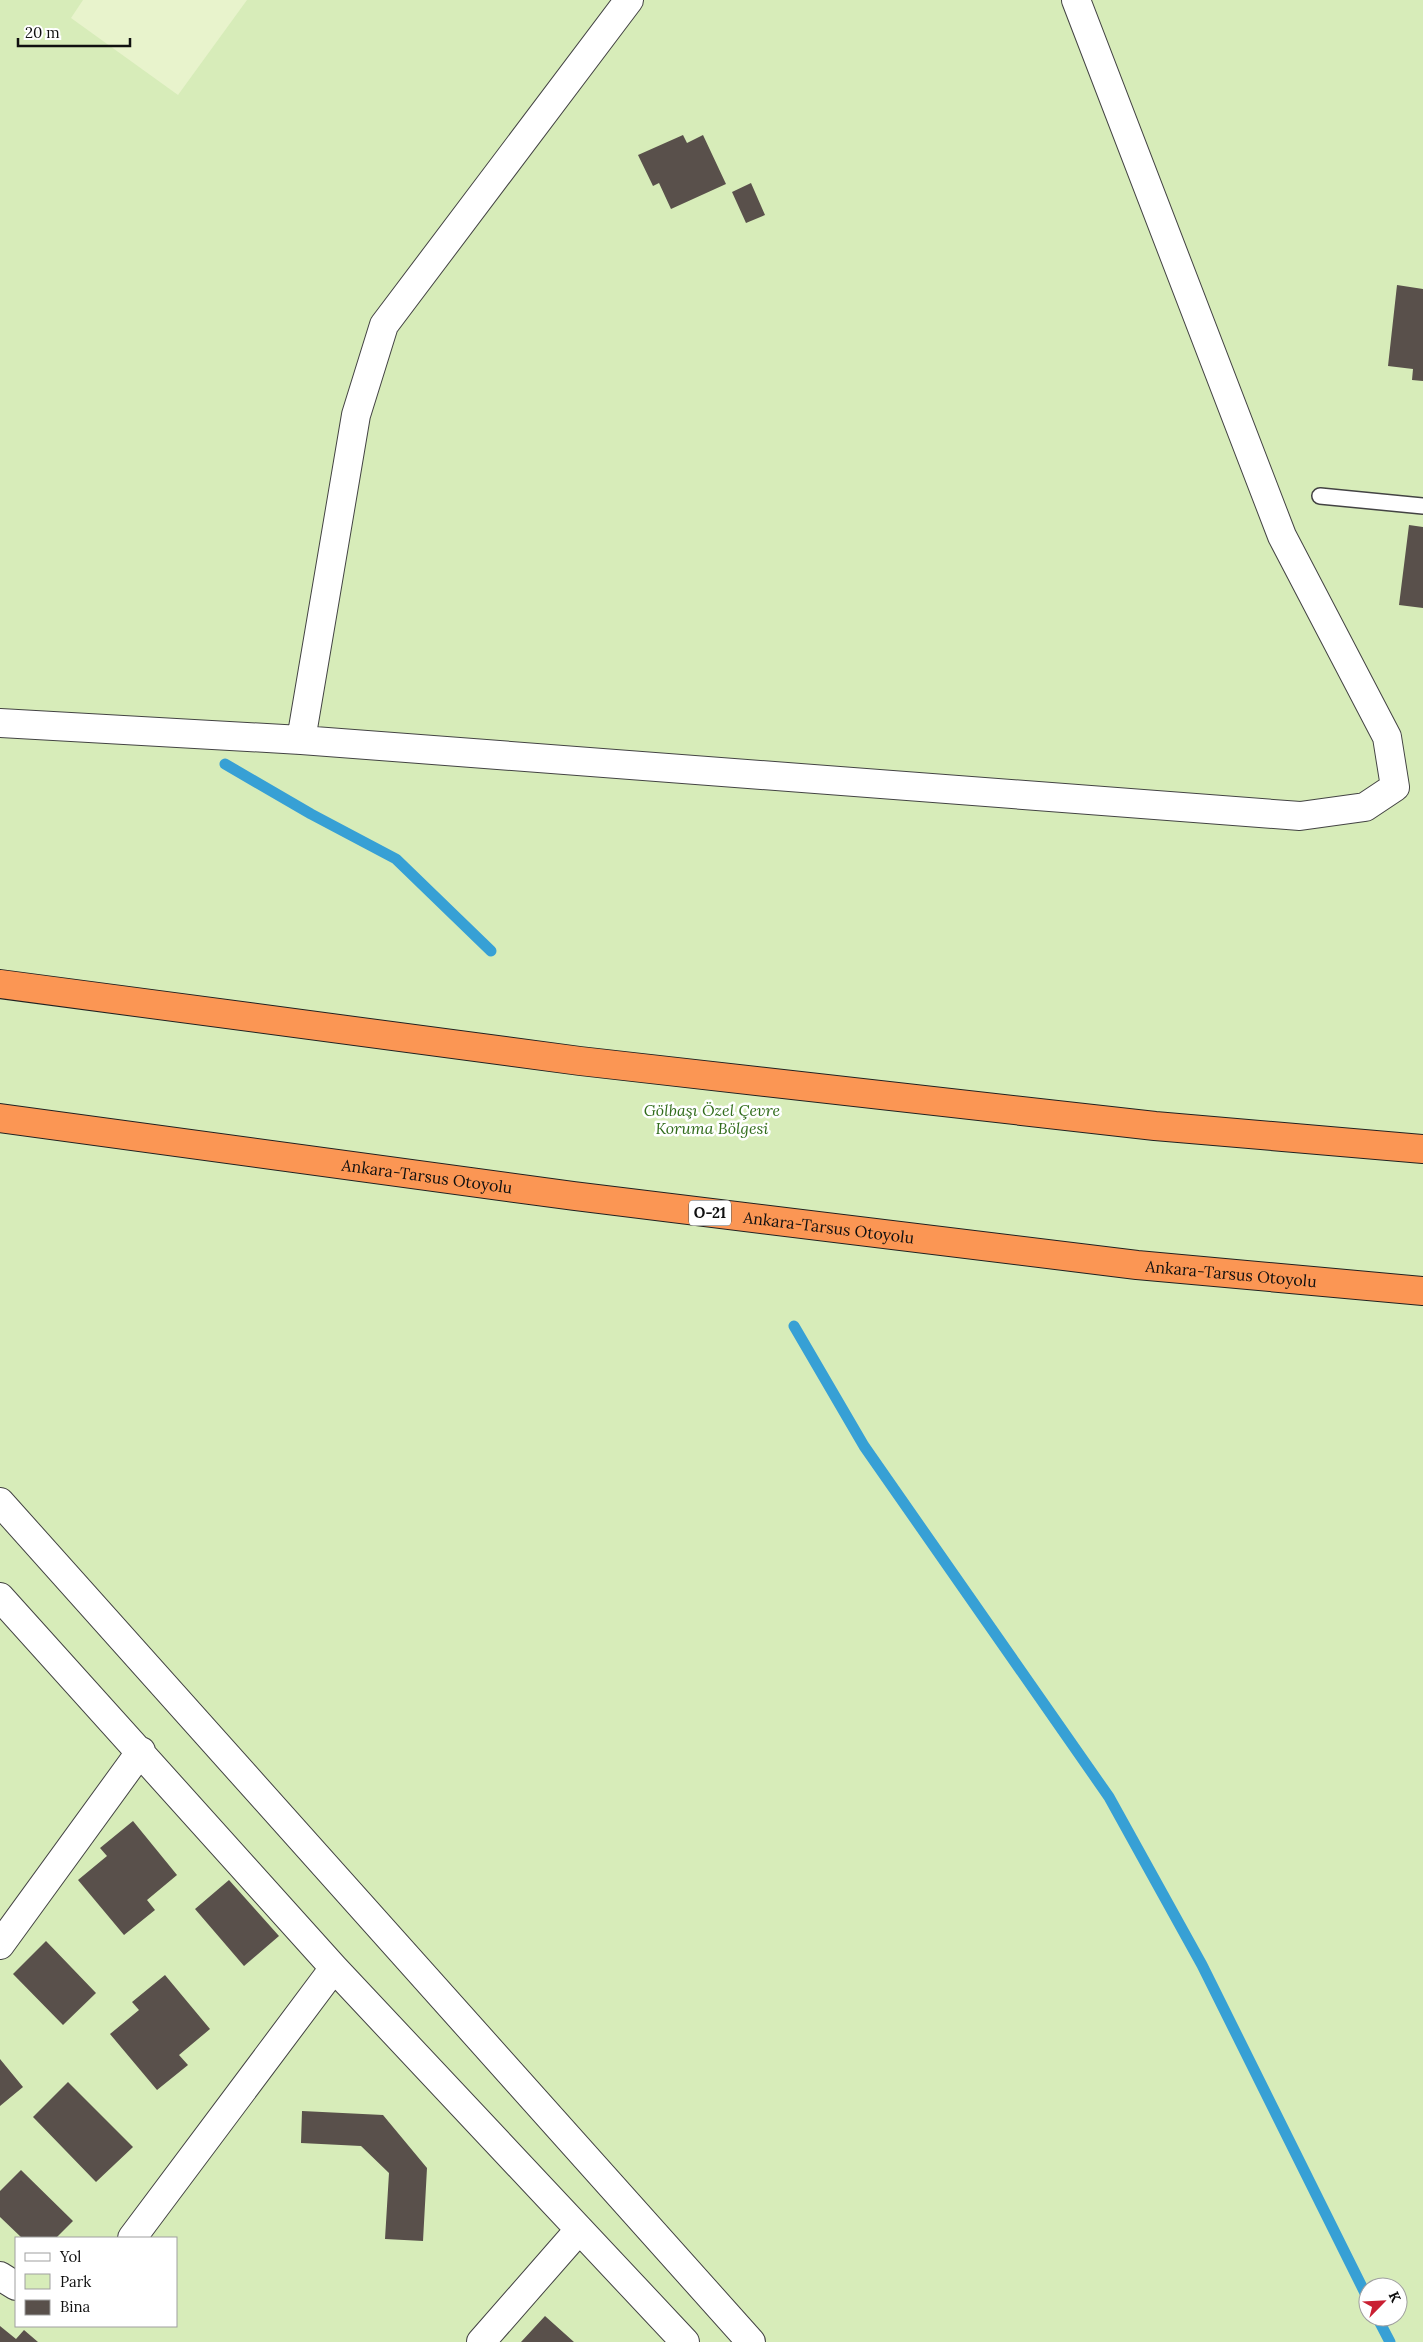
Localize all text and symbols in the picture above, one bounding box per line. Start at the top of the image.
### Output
scale bar [18,15,130,47]
text: 20 m [25,23,60,42]
park label: Gölbaşı Özel Çevre Koruma Bölgesi [644,1100,781,1138]
street label: Ankara-Tarsus Otoyolu [340,1154,514,1198]
road number: O-21 [689,1200,731,1226]
street label: Ankara-Tarsus Otoyolu [741,1207,916,1248]
street label: Ankara-Tarsus Otoyolu [1144,1256,1318,1291]
legend [15,2237,178,2327]
text: Yol [59,2247,81,2266]
text: Park [60,2272,91,2291]
north arrow [1358,2277,1408,2327]
text: K [1385,2288,1405,2305]
text: Bina [60,2297,91,2316]

